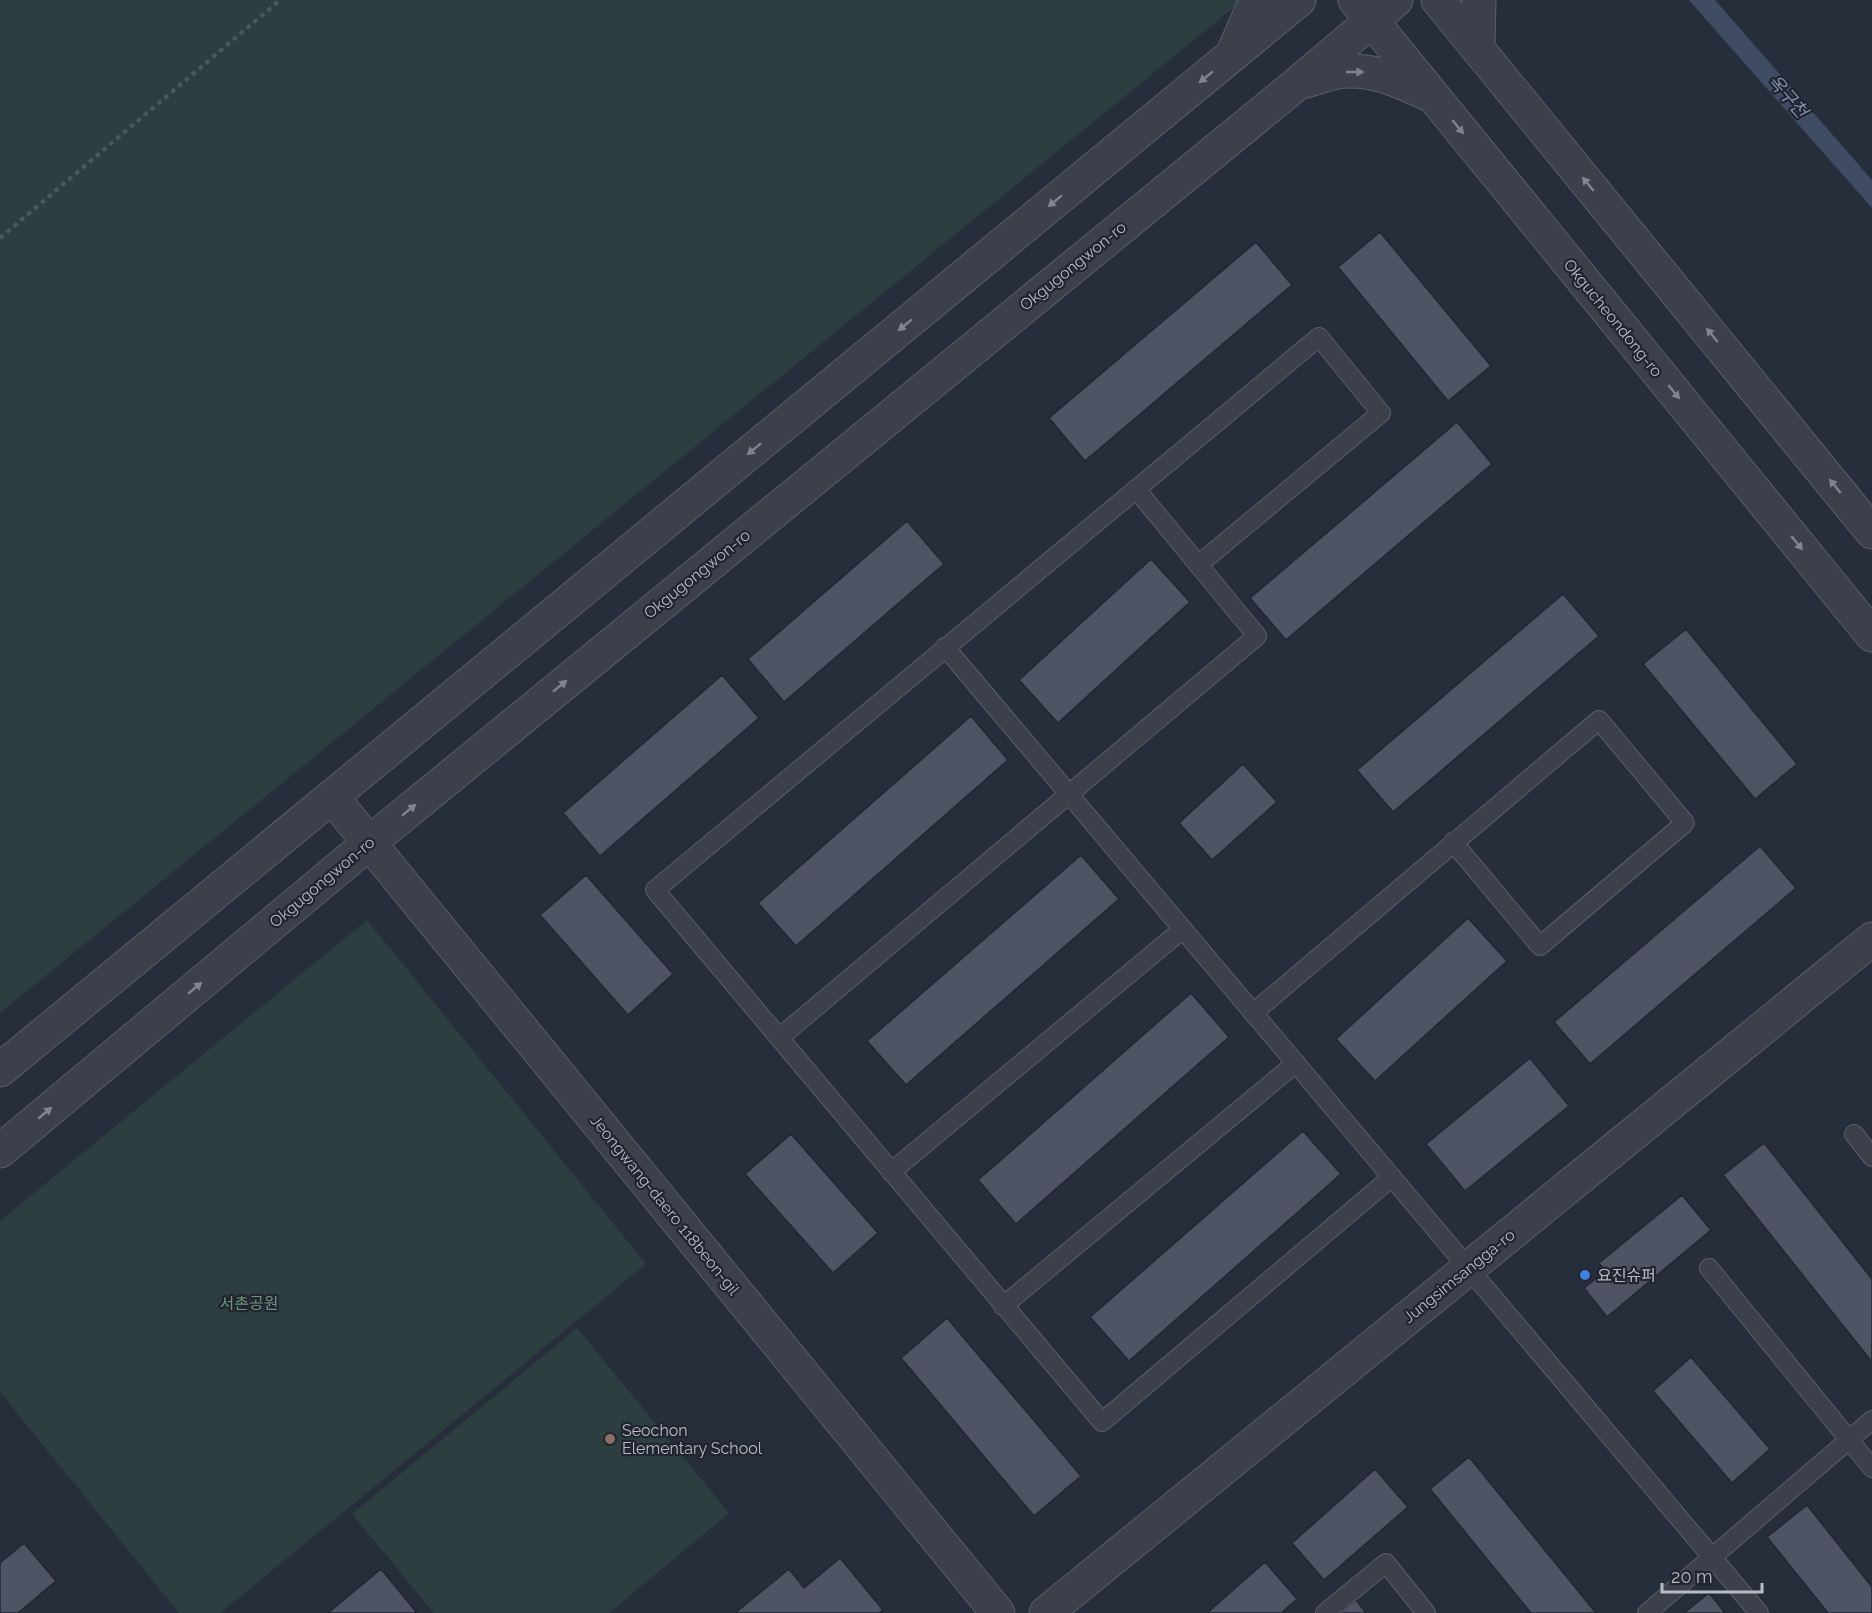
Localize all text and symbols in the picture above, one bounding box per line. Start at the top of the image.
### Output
one-way arrow [1345,67,1364,77]
water label: 옥구천 [1764,70,1814,123]
one-way arrow [1198,71,1214,84]
one-way arrow [1451,119,1464,134]
one-way arrow [1582,176,1595,192]
one-way arrow [1047,195,1063,208]
street label: Okgugongwon-ro [1016,217,1130,315]
street label: Okgucheondong-ro [1560,255,1666,381]
one-way arrow [897,319,913,332]
one-way arrow [1705,327,1718,343]
one-way arrow [1667,384,1680,399]
one-way arrow [747,442,762,455]
one-way arrow [1829,479,1842,494]
street label: Okgugongwon-ro [640,525,754,623]
one-way arrow [1790,535,1803,550]
one-way arrow [552,680,568,693]
one-way arrow [401,804,416,817]
street label: Okgugongwon-ro [266,833,378,931]
one-way arrow [187,982,202,995]
one-way arrow [37,1107,52,1120]
street label: Jeongwang-daero 118beon-gil [587,1111,744,1299]
street label: Jungsimsangga-ro [1399,1225,1519,1327]
place label: 요진슈퍼 [1597,1266,1656,1285]
marker: 요진슈퍼 [1578,1268,1592,1282]
park label: 서촌공원 [220,1294,278,1313]
place label: Seochon Elementary School [622,1421,763,1458]
marker: Seochon Elementary School [603,1432,617,1446]
scale bar [1662,1556,1762,1594]
text: 20 m [1671,1566,1713,1587]

